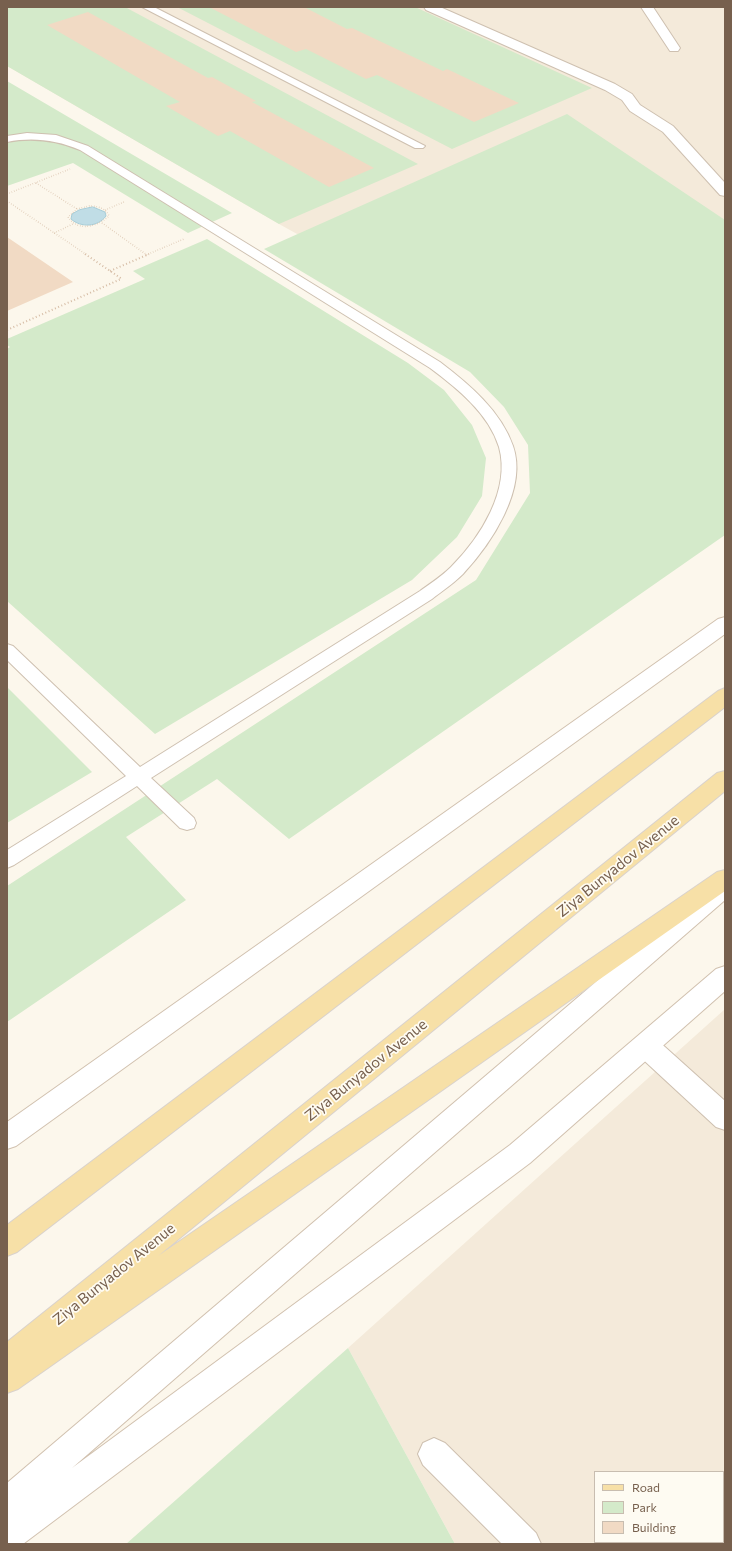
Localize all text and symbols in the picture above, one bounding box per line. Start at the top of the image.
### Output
street label: Ziya Bunyadov Avenue [553,811,683,921]
street label: Ziya Bunyadov Avenue [301,1015,431,1125]
street label: Ziya Bunyadov Avenue [49,1219,179,1329]
legend [594,1471,724,1543]
text: Road [632,1480,660,1494]
text: Park [632,1500,657,1514]
text: Building [632,1520,676,1534]

